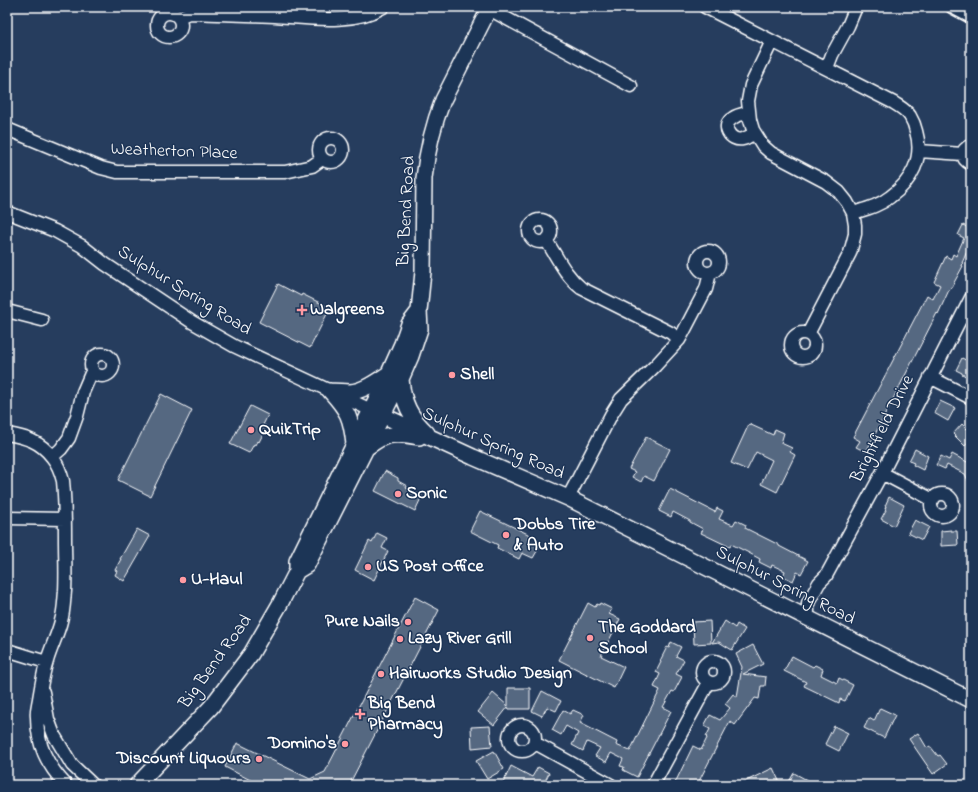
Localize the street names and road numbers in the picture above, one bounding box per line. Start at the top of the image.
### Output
street label: Weatherton Place [110,137,239,167]
street label: Big Bend Road [391,155,424,268]
street label: Sulphur Spring Road [111,239,256,344]
street label: Brightfield Drive [844,370,923,489]
street label: Sulphur Spring Road [417,401,569,488]
street label: Sulphur Spring Road [710,540,859,633]
street label: Big Bend Road [172,610,260,716]

